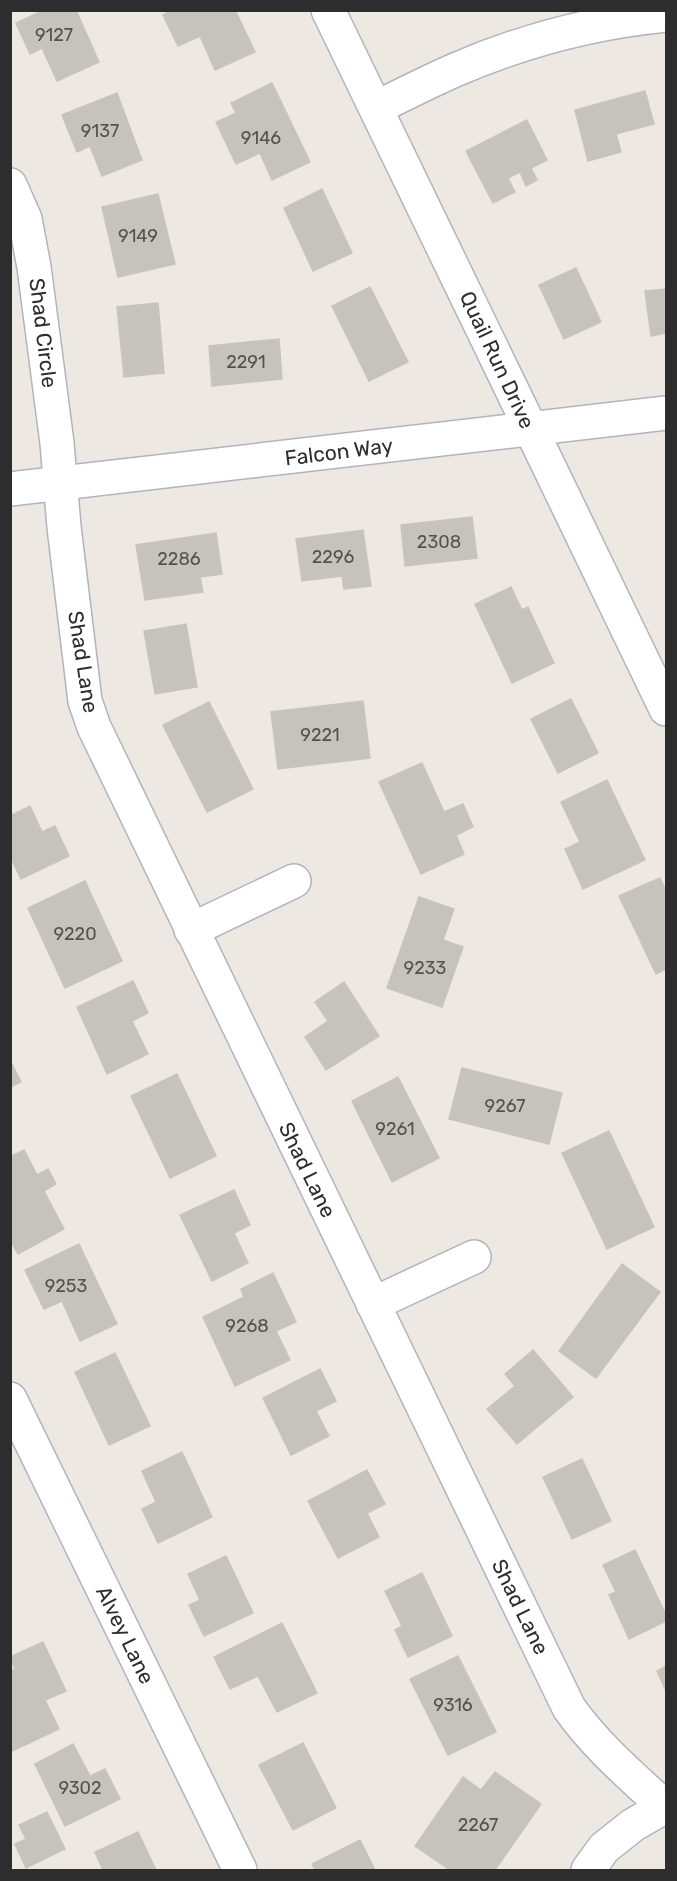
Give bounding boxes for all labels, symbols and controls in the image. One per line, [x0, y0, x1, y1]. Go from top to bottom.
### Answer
house number: 9127 [35, 24, 73, 46]
house number: 9137 [81, 120, 119, 142]
house number: 9146 [241, 127, 281, 149]
house number: 9149 [118, 225, 158, 247]
street label: Shad Circle [24, 277, 63, 389]
street label: Quail Run Drive [455, 287, 540, 432]
house number: 2291 [226, 351, 266, 373]
street label: Falcon Way [283, 432, 395, 471]
house number: 2308 [417, 531, 461, 553]
house number: 2296 [312, 546, 354, 568]
house number: 2286 [157, 548, 201, 570]
street label: Shad Lane [63, 609, 104, 715]
house number: 9221 [300, 724, 340, 746]
house number: 9220 [53, 923, 97, 945]
house number: 9233 [404, 957, 446, 979]
house number: 9267 [485, 1095, 525, 1117]
street label: Shad Lane [274, 1118, 341, 1222]
house number: 9261 [375, 1118, 415, 1140]
house number: 9253 [45, 1275, 87, 1297]
house number: 9268 [225, 1315, 269, 1337]
street label: Shad Lane [487, 1555, 554, 1659]
street label: Alvey Lane [91, 1582, 160, 1688]
house number: 9316 [433, 1694, 473, 1716]
house number: 9302 [58, 1777, 102, 1799]
house number: 2267 [458, 1814, 498, 1836]

